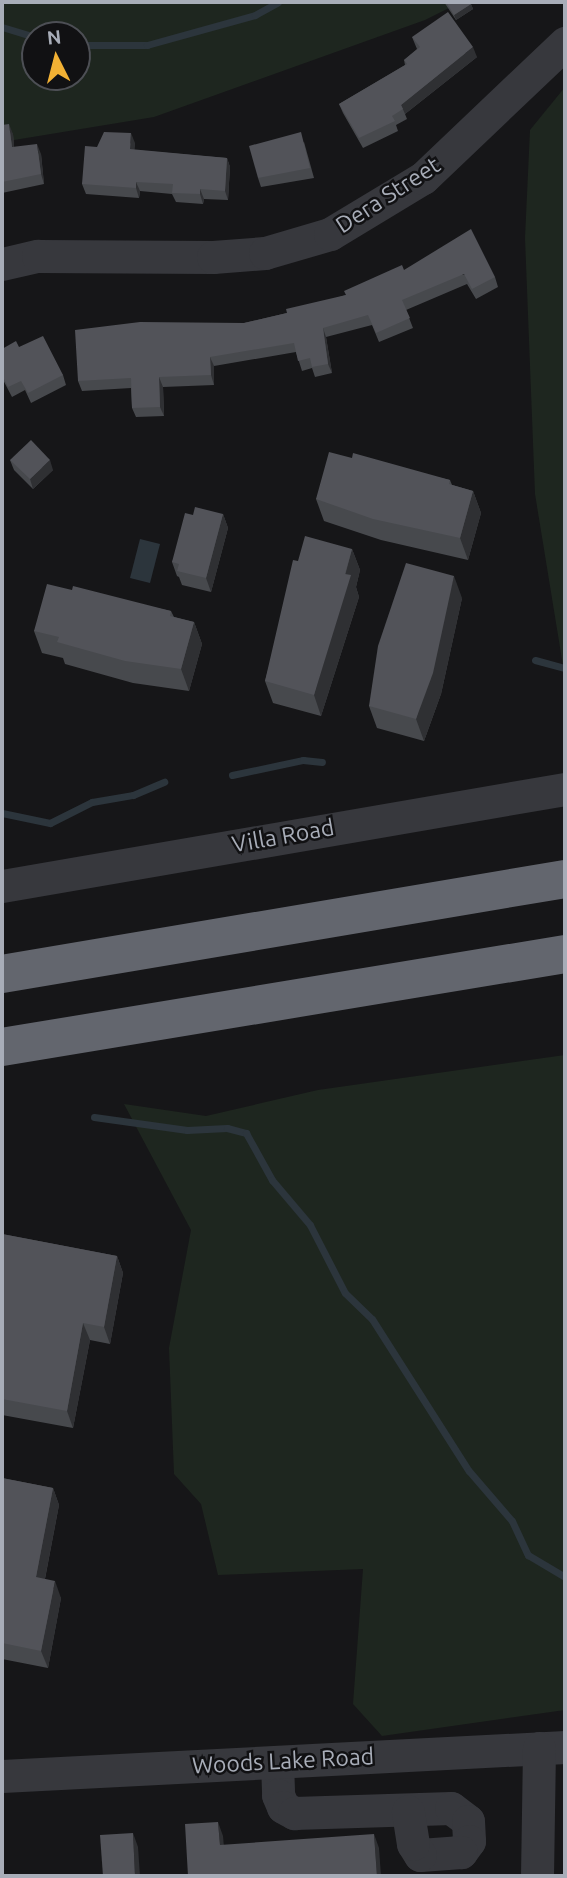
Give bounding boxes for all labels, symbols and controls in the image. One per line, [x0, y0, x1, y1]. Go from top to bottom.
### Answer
north arrow [21, 21, 91, 91]
text: N [46, 25, 62, 49]
street label: Dera Street [331, 151, 445, 239]
street label: Villa Road [230, 813, 336, 859]
street label: Woods Lake Road [191, 1742, 375, 1780]

